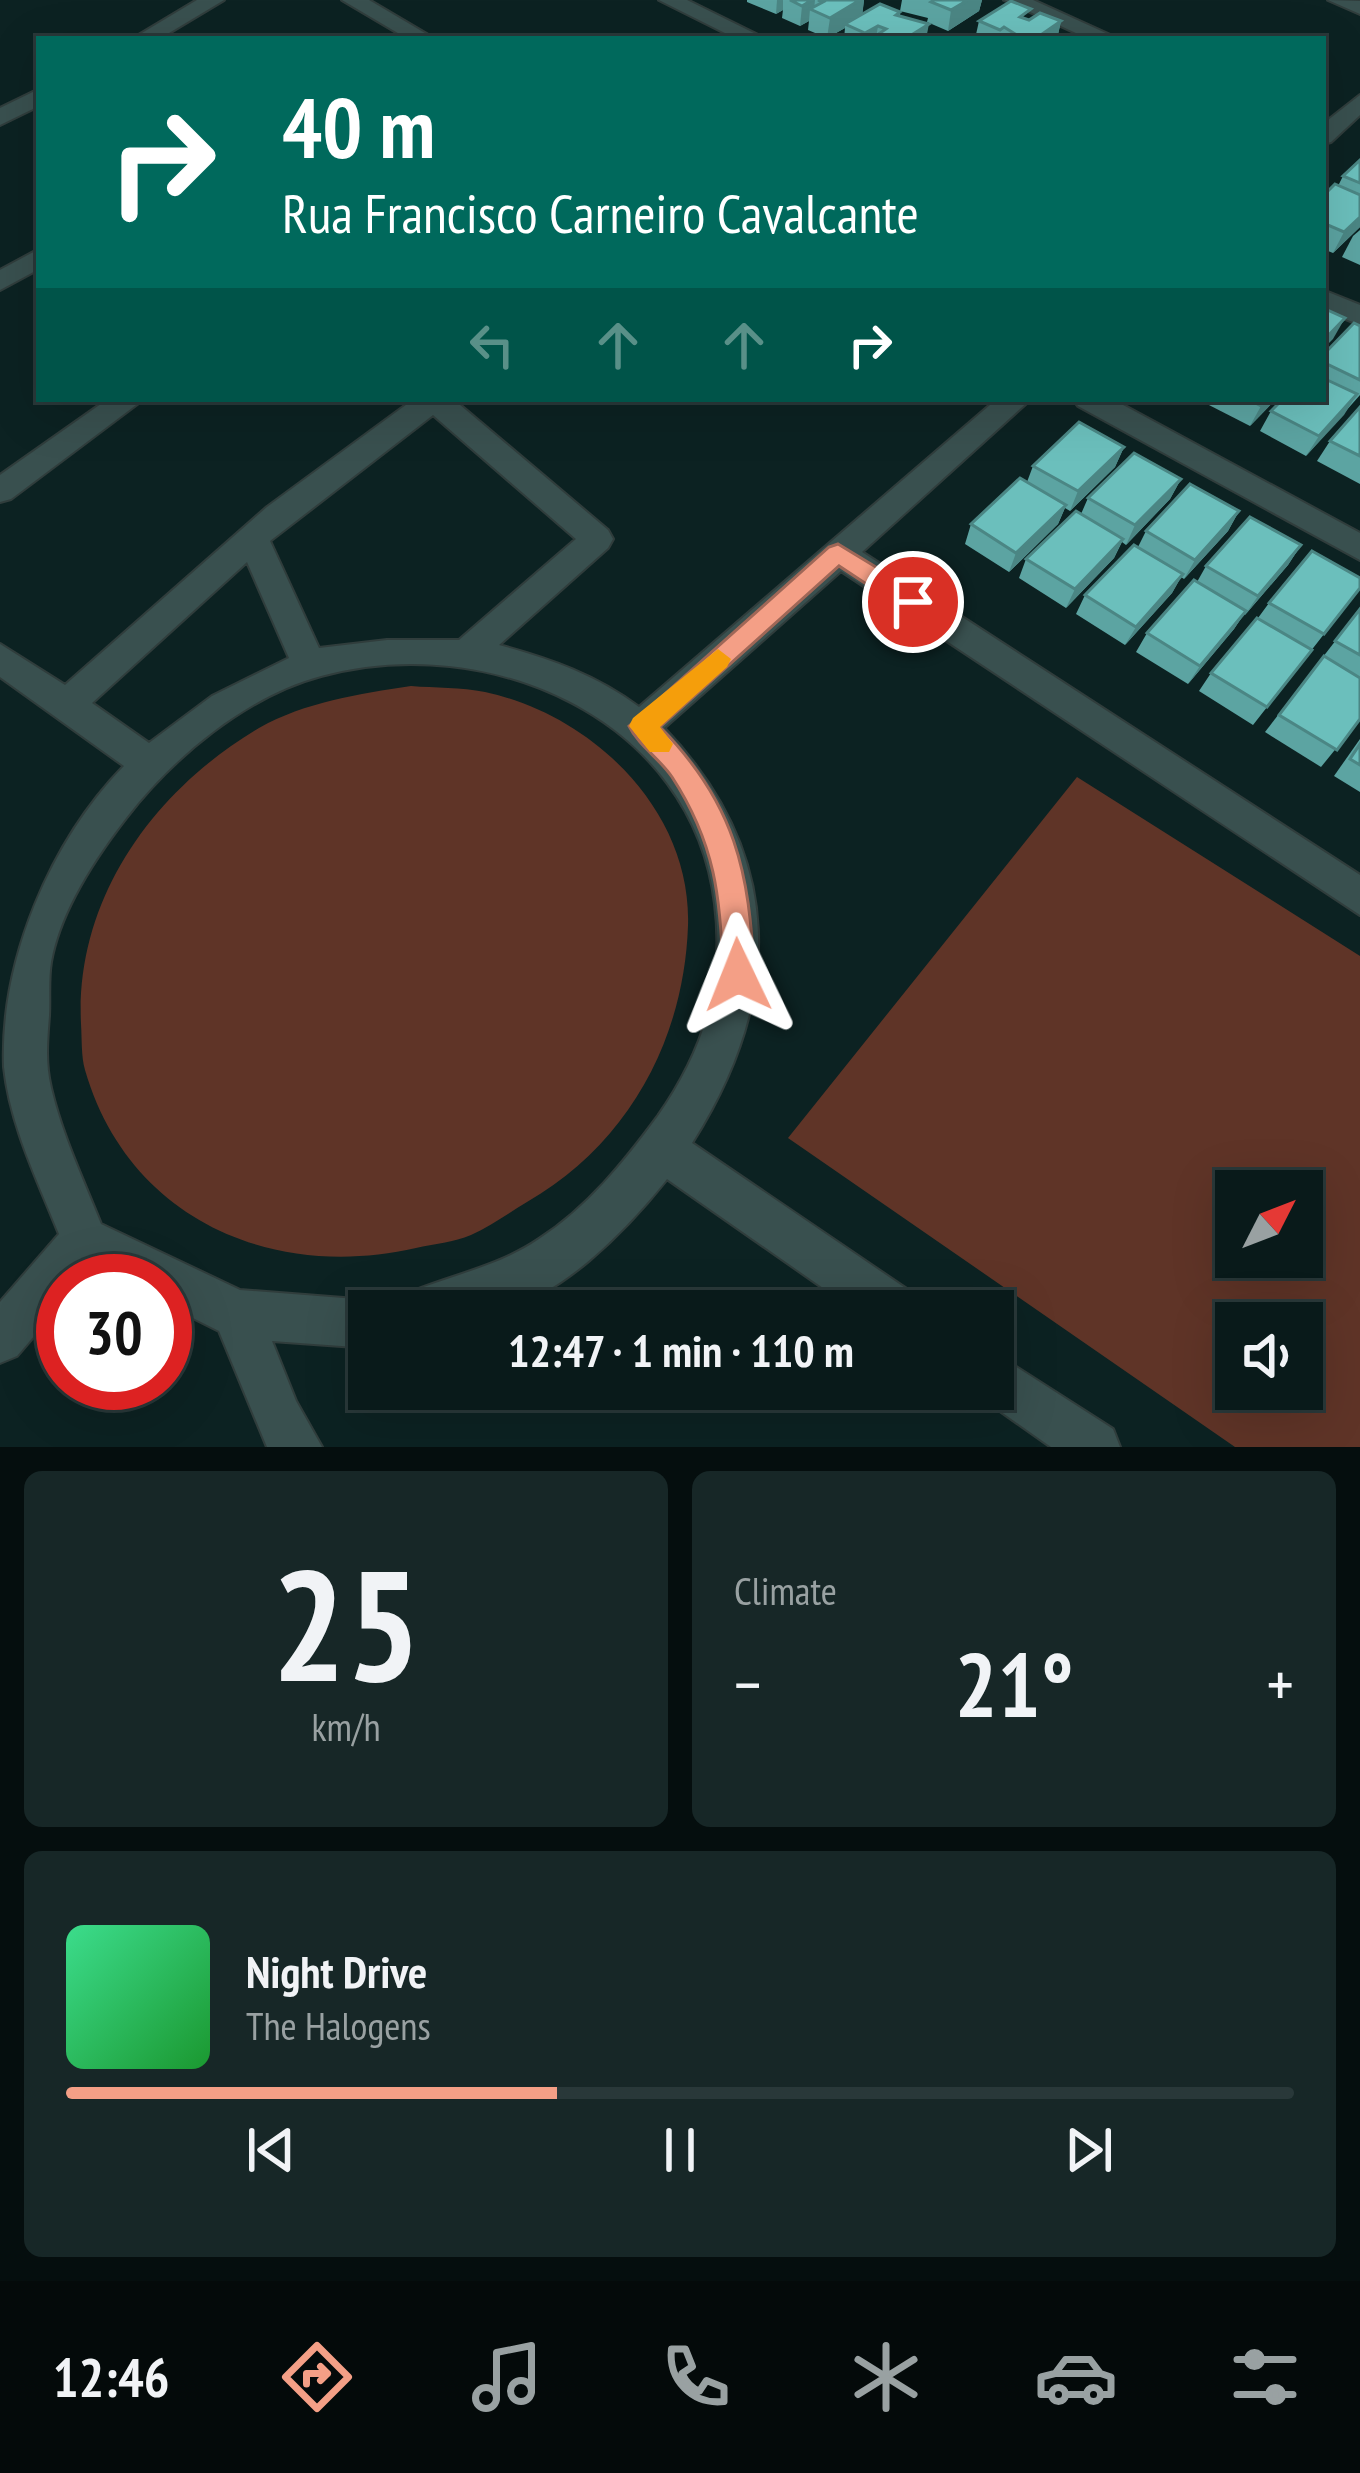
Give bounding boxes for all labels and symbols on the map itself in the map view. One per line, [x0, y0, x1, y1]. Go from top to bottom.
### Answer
pin [862, 551, 964, 653]
position arrow [675, 912, 801, 1038]
north arrow [1215, 1170, 1323, 1278]
speed limit sign: 30 [36, 1254, 192, 1410]

